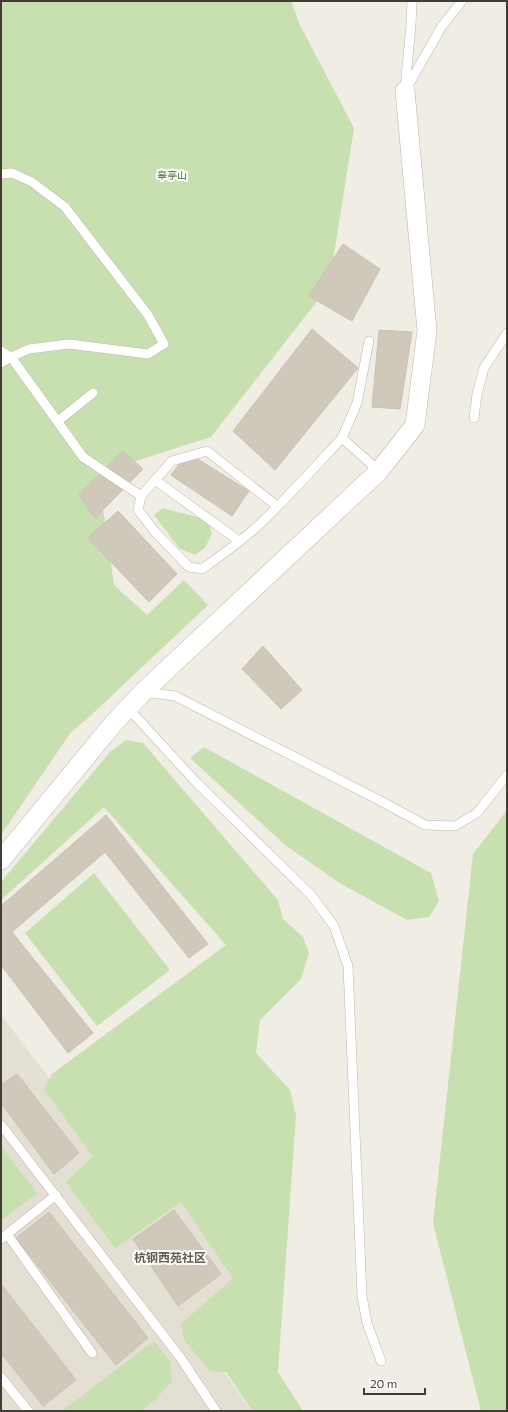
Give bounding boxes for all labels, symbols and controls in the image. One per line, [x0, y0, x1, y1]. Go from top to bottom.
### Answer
park label: 皋亭山 [157, 169, 187, 181]
district label: 杭钢西苑社区 [134, 1250, 206, 1264]
scale bar [364, 1370, 425, 1396]
text: 20 m [370, 1376, 397, 1390]

